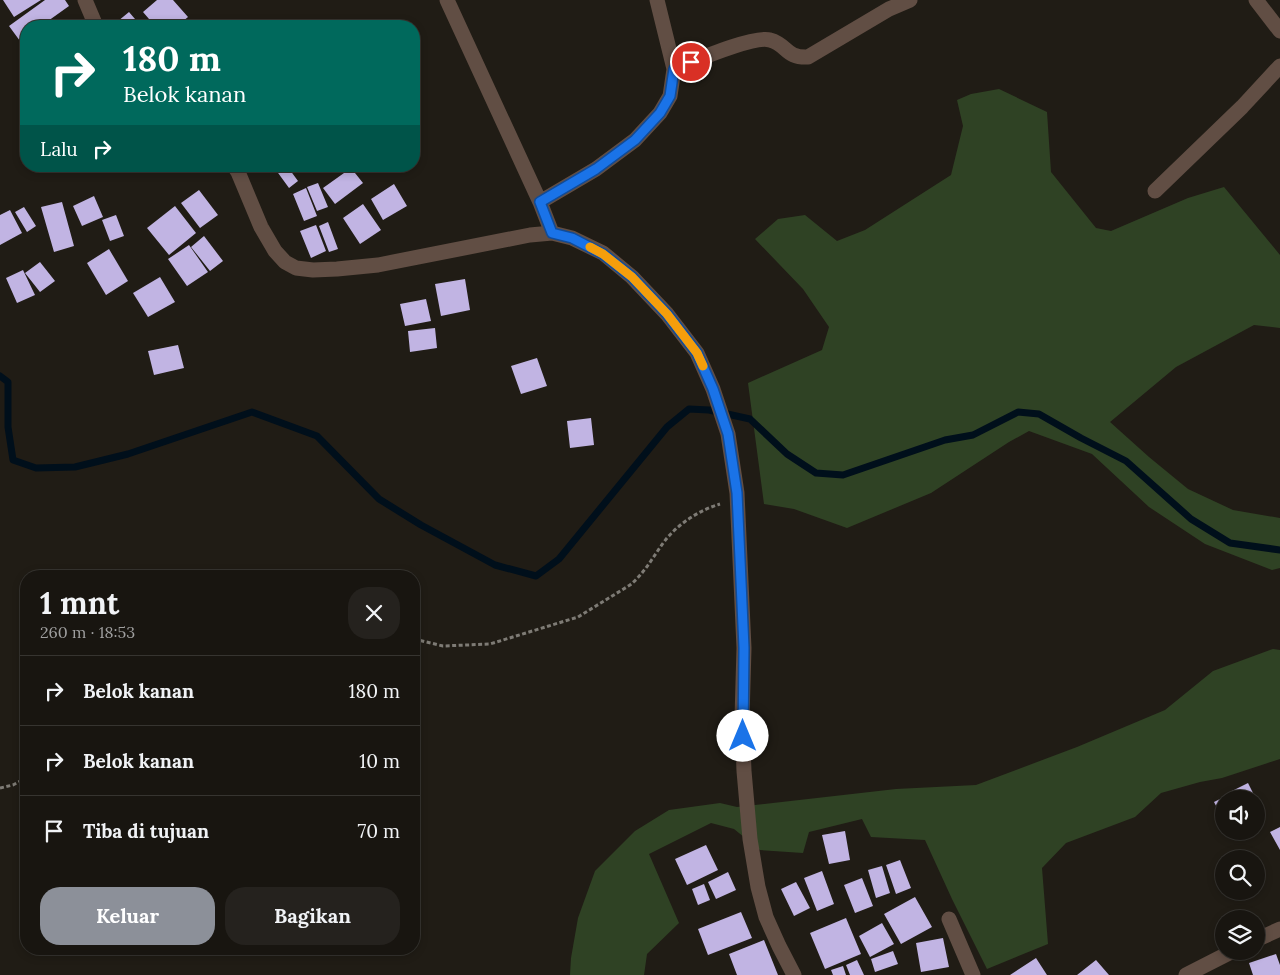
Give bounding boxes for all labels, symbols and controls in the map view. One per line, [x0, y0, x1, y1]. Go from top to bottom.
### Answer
text: 180 m [123, 36, 221, 81]
icon: right [40, 40, 105, 105]
pin [670, 41, 712, 83]
icon: arrive [677, 48, 705, 76]
text: Belok kanan [123, 80, 246, 108]
icon: right [88, 135, 116, 163]
text: Lalu [40, 137, 78, 161]
text: 1 mnt [40, 584, 119, 622]
button: close [348, 587, 400, 639]
text: 260 m · 18:53 [40, 622, 135, 642]
icon: right [40, 677, 68, 705]
text: Belok kanan [83, 679, 194, 703]
text: 180 m [349, 679, 400, 703]
position arrow [716, 709, 768, 761]
icon: right [40, 747, 68, 775]
text: Belok kanan [83, 749, 194, 773]
text: 10 m [359, 749, 400, 773]
map controls [1215, 790, 1265, 960]
button: sound [1215, 790, 1265, 840]
icon: arrive [40, 817, 68, 845]
text: Tiba di tujuan [83, 819, 209, 843]
text: 70 m [357, 819, 400, 843]
button: search [1215, 850, 1265, 900]
button: Keluar [40, 887, 215, 945]
button: Bagikan [225, 887, 400, 945]
button: layers [1215, 910, 1265, 960]

